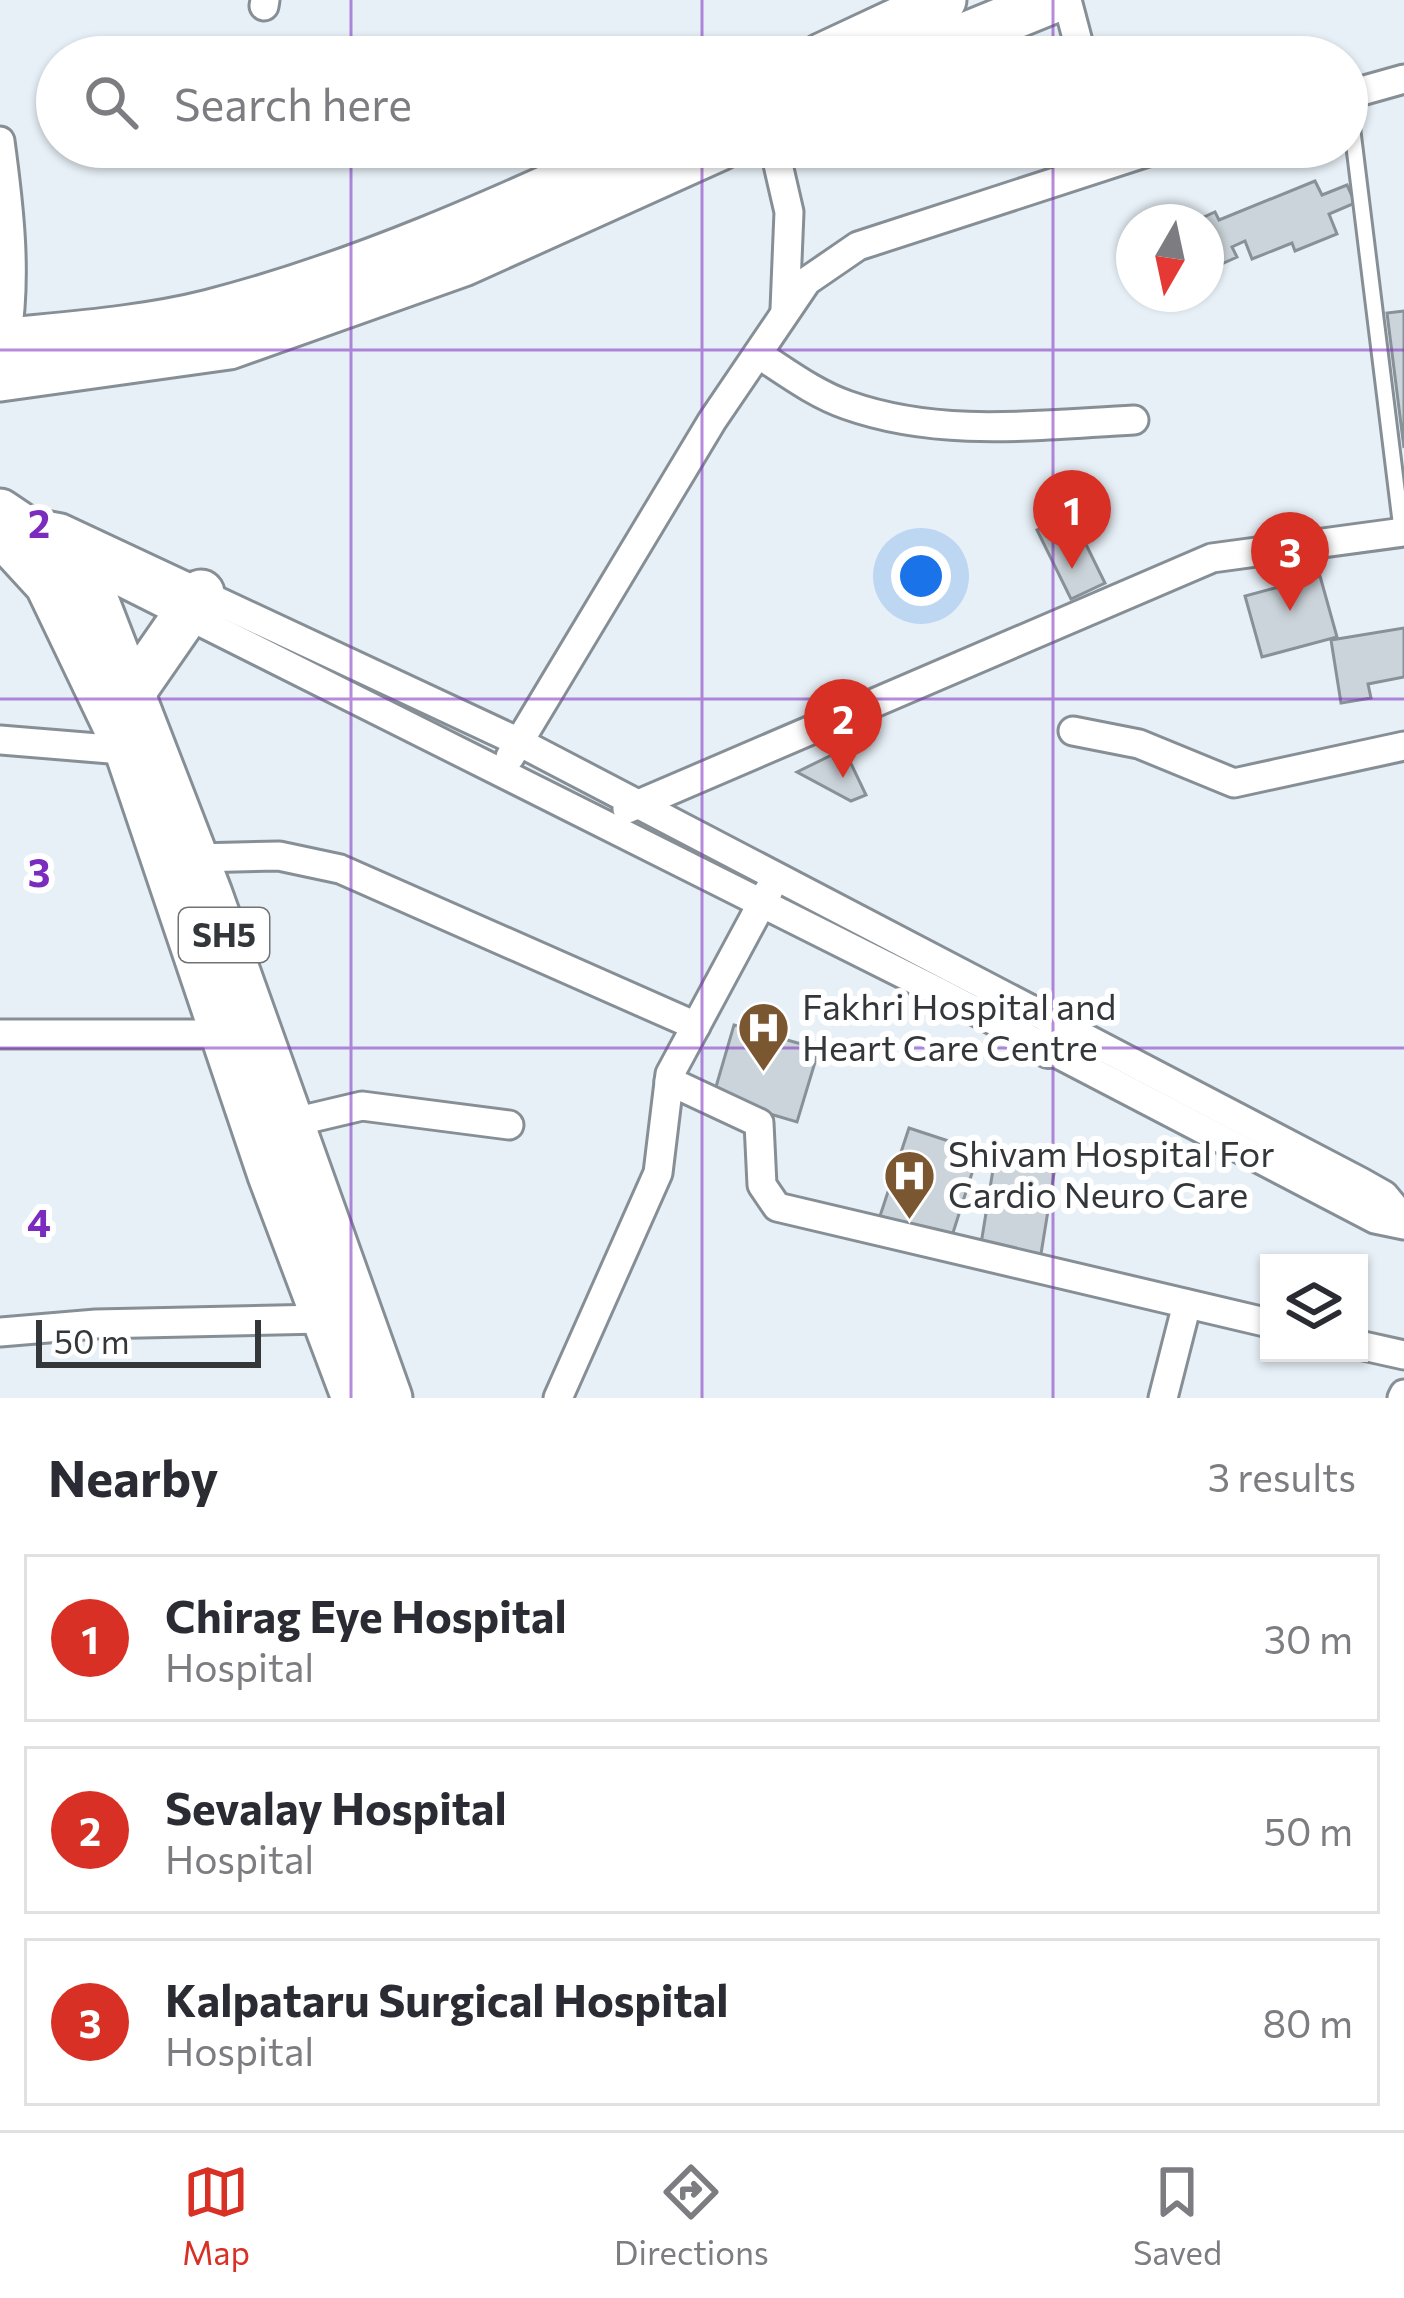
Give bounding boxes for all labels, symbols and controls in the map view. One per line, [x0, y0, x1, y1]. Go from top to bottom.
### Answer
search box [36, 36, 1368, 168]
icon: search [78, 69, 144, 135]
text: Search here [174, 75, 412, 130]
north arrow [1116, 204, 1224, 312]
pin: 1 [1033, 470, 1111, 569]
text: 2 [28, 498, 50, 546]
pin: 3 [1251, 512, 1329, 611]
your location [891, 546, 951, 606]
pin: 2 [804, 679, 882, 778]
text: 3 [28, 847, 50, 895]
road number: SH5 [179, 908, 269, 962]
place label: Fakhri Hospital and Heart Care Centre [802, 983, 1116, 1068]
hospital icon: Fakhri Hospital and Heart Care Centre [735, 1000, 791, 1074]
place label: Shivam Hospital For Cardio Neuro Care [948, 1130, 1275, 1215]
hospital icon: Shivam Hospital For Cardio Neuro Care [881, 1147, 937, 1221]
text: 4 [27, 1197, 51, 1245]
map controls [1260, 1254, 1368, 1362]
button: layers [1260, 1254, 1368, 1362]
scale bar [36, 1314, 261, 1367]
text: 50 m [54, 1320, 130, 1361]
text: Nearby [48, 1445, 218, 1508]
text: 3 results [1208, 1452, 1356, 1500]
text: Chirag Eye Hospital [165, 1587, 567, 1642]
text: 1 [81, 1614, 99, 1662]
text: 30 m [1264, 1614, 1353, 1662]
text: Hospital [165, 1642, 314, 1690]
text: Sevalay Hospital [165, 1779, 507, 1834]
text: 2 [79, 1806, 101, 1854]
text: 50 m [1264, 1806, 1353, 1854]
text: Hospital [165, 1834, 314, 1882]
text: Kalpataru Surgical Hospital [165, 1971, 729, 2026]
text: 3 [79, 1998, 101, 2046]
text: 80 m [1262, 1998, 1353, 2046]
text: Hospital [165, 2026, 314, 2074]
tab: Map [182, 2159, 250, 2272]
tab: Directions [614, 2159, 769, 2272]
tab: Saved [1133, 2159, 1222, 2272]

